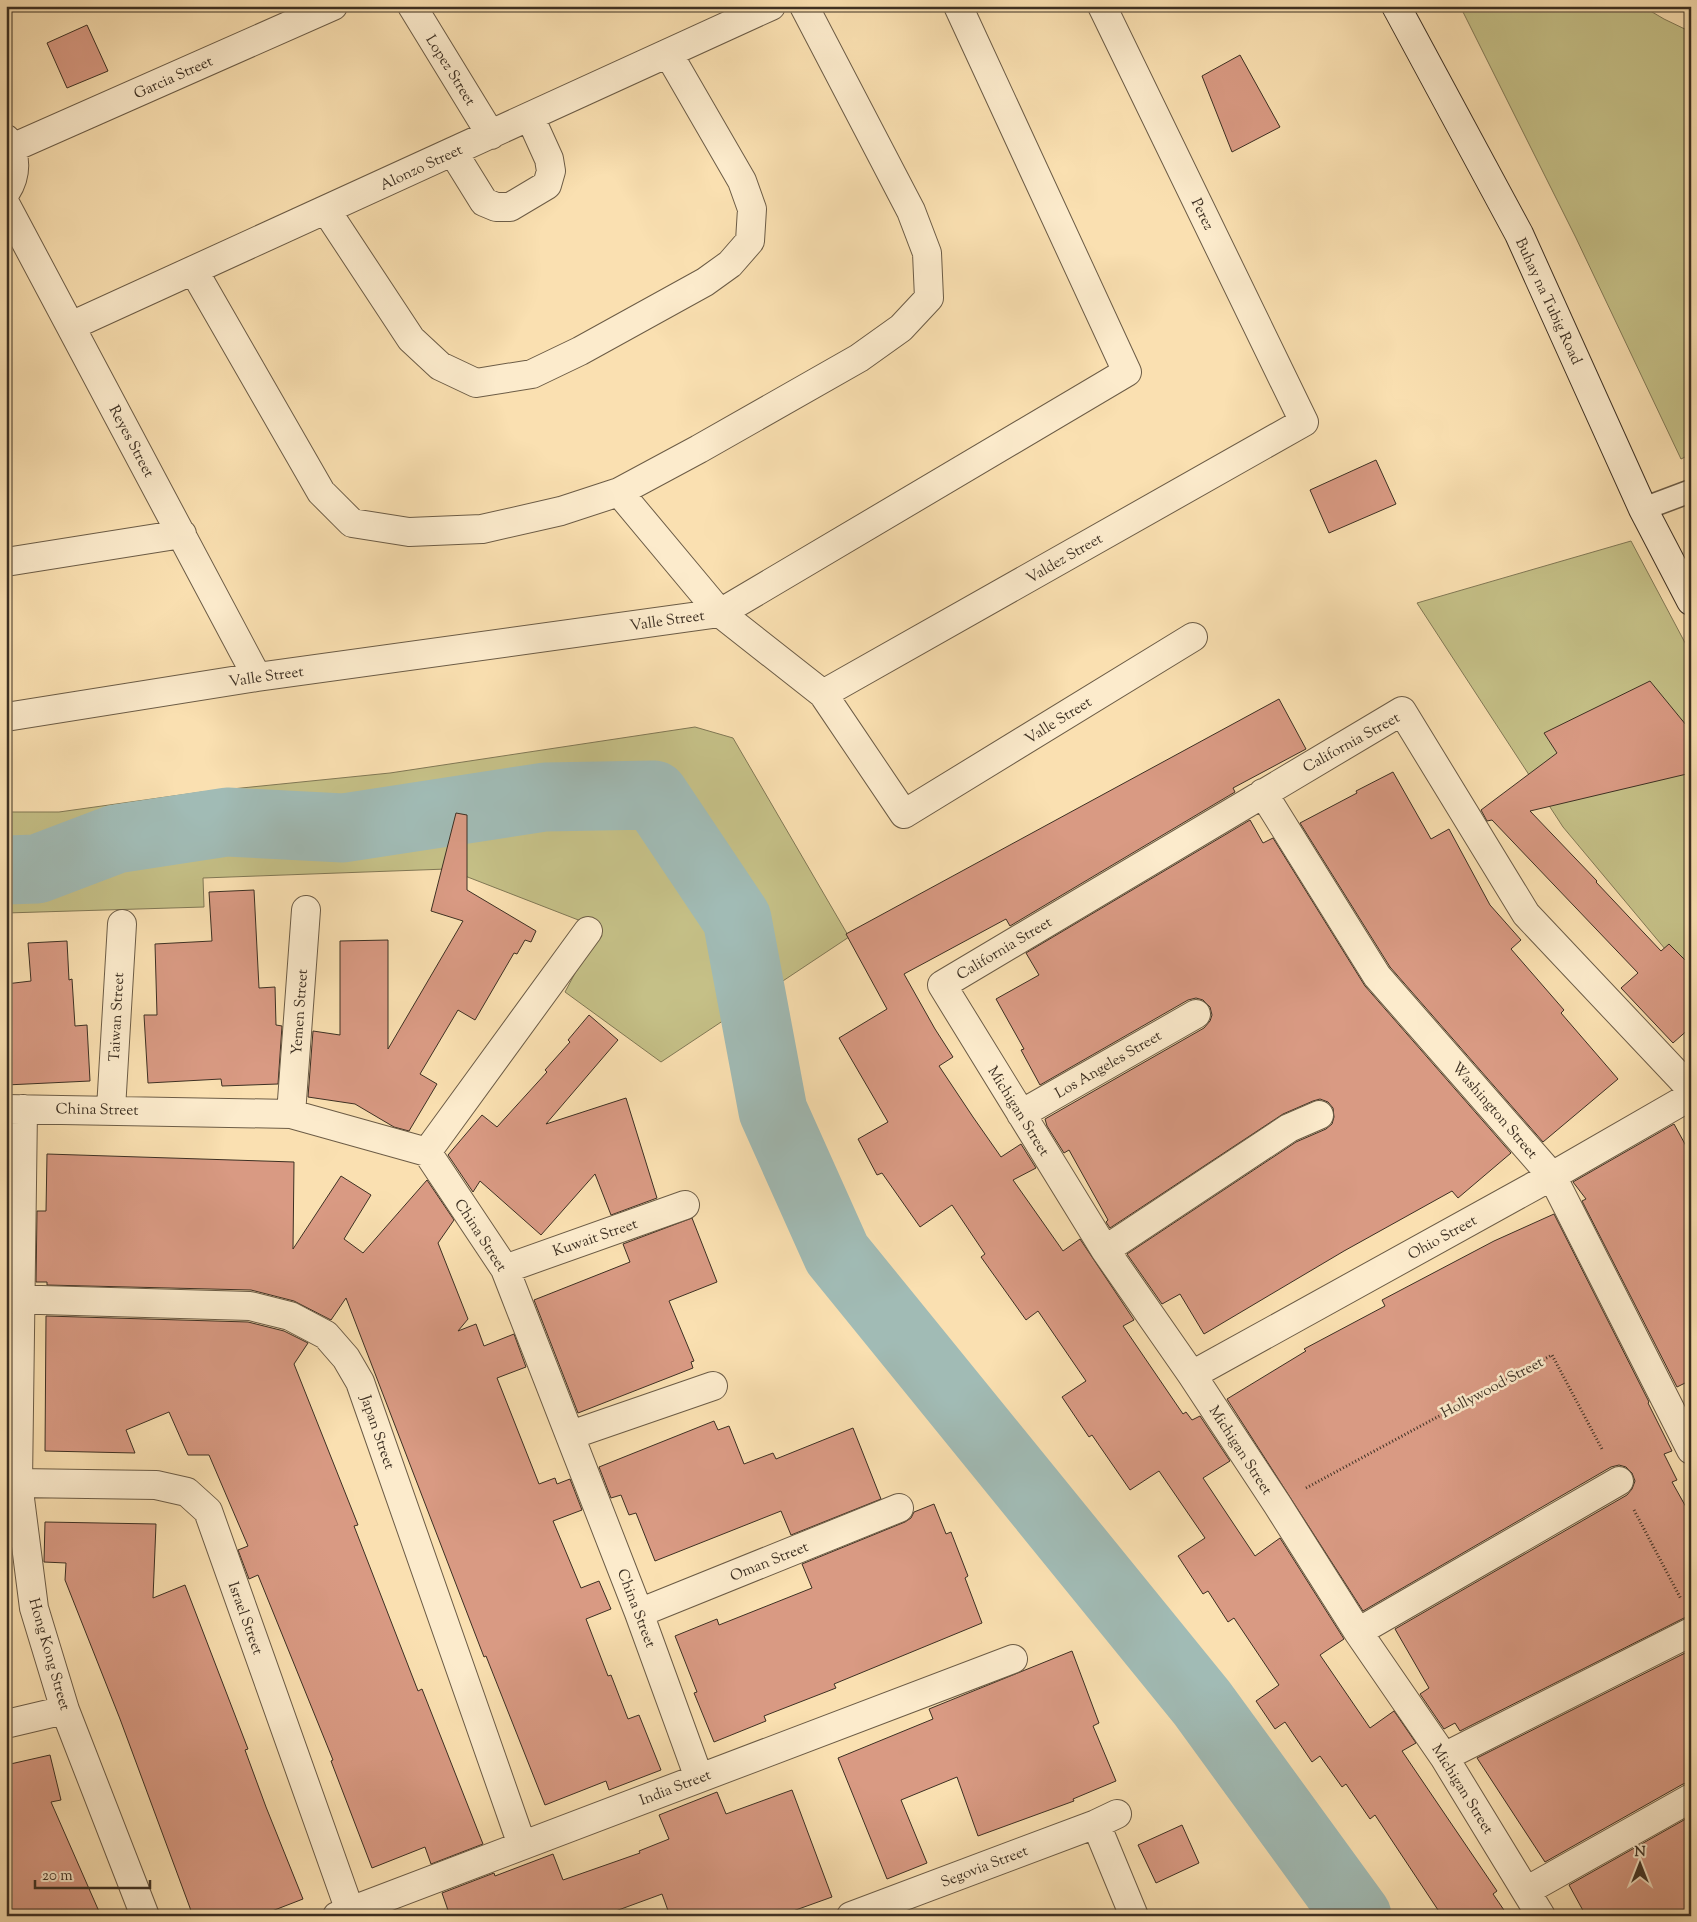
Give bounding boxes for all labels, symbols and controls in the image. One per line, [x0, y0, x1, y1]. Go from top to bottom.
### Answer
street label: Lopez Street [420, 31, 480, 110]
street label: Garcia Street [131, 52, 216, 105]
street label: Alonzo Street [377, 140, 466, 197]
street label: Perez [1185, 195, 1218, 234]
street label: Buhay na Tubig Road [1509, 235, 1586, 369]
street label: Reyes Street [103, 402, 159, 482]
street label: Valdez Street [1023, 529, 1107, 590]
street label: Valle Street [628, 606, 706, 637]
street label: Valle Street [227, 662, 305, 693]
street label: Valle Street [1021, 692, 1096, 750]
street label: California Street [1299, 708, 1404, 779]
street label: California Street [953, 912, 1056, 986]
street label: Yemen Street [287, 968, 314, 1056]
street label: Taiwan Street [105, 972, 130, 1062]
street label: Los Angeles Street [1051, 1026, 1166, 1104]
street label: Washington Street [1446, 1058, 1542, 1164]
street label: Michigan Street [982, 1063, 1054, 1161]
street label: China Street [55, 1099, 139, 1122]
street label: China Street [448, 1195, 511, 1276]
street label: Ohio Street [1404, 1211, 1481, 1266]
street label: Kuwait Street [550, 1214, 641, 1263]
street label: Hollywood Street [1438, 1352, 1548, 1424]
street label: Japan Street [354, 1392, 399, 1472]
street label: Michigan Street [1203, 1402, 1277, 1500]
street label: Oman Street [727, 1537, 812, 1588]
street label: China Street [611, 1566, 660, 1651]
street label: Israel Street [222, 1579, 267, 1658]
street label: Hong Kong Street [23, 1596, 75, 1713]
street label: Michigan Street [1426, 1741, 1498, 1839]
street label: India Street [637, 1765, 714, 1812]
north arrow [1614, 1840, 1664, 1890]
street label: Segovia Street [938, 1841, 1031, 1894]
text: N [1634, 1843, 1646, 1863]
scale bar [35, 1857, 150, 1889]
text: 20 m [42, 1866, 73, 1887]

